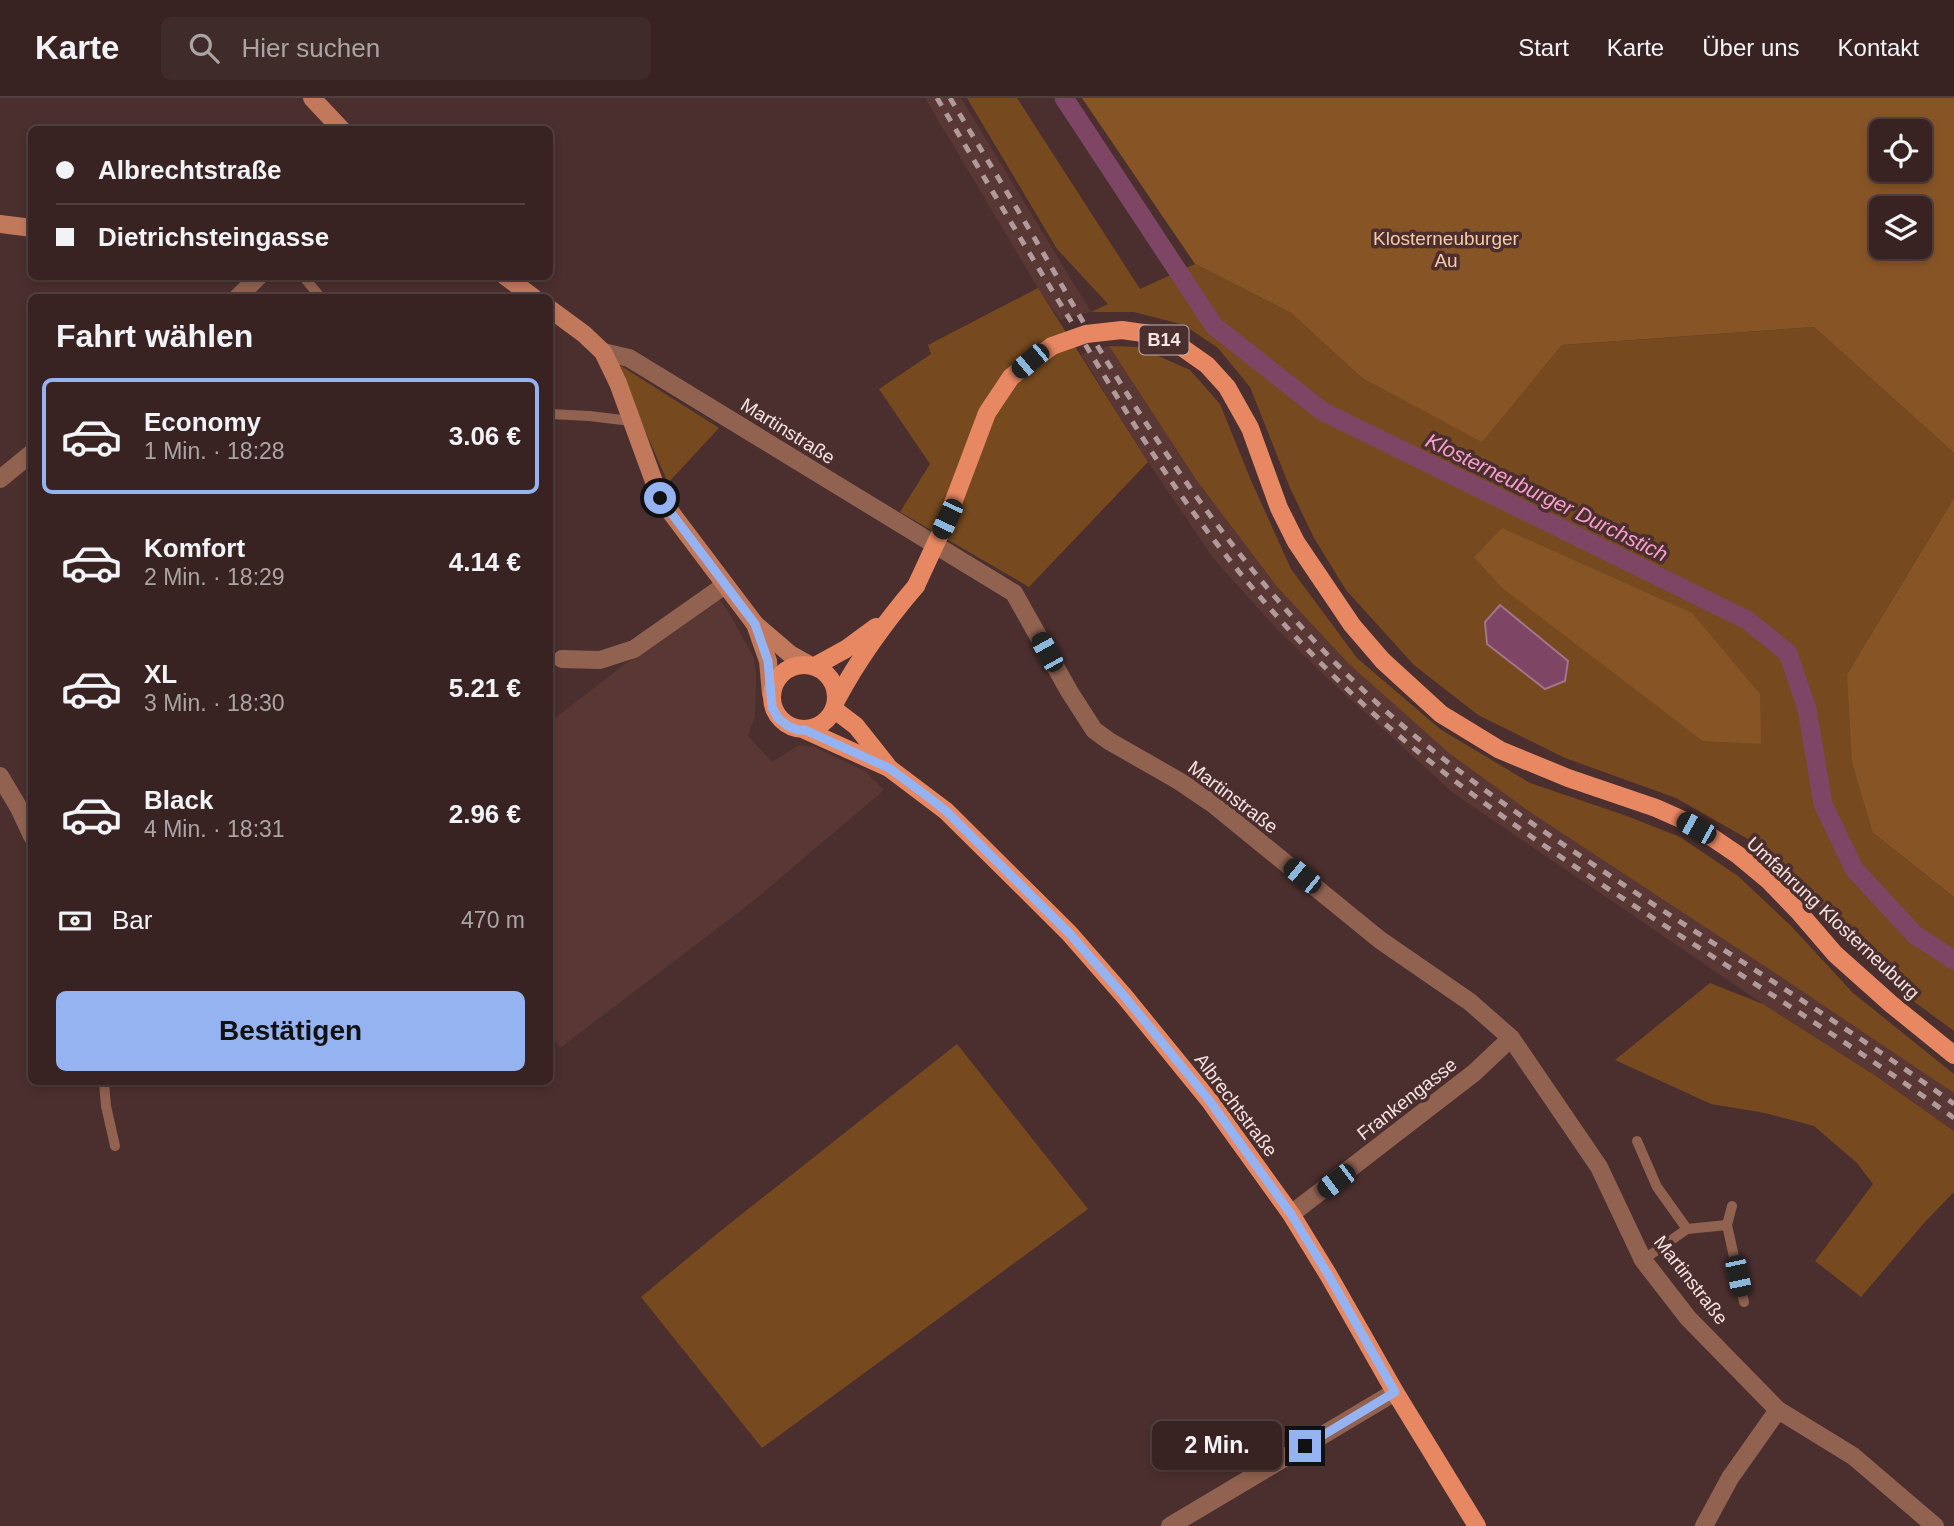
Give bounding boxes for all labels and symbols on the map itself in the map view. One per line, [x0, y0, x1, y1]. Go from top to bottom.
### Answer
park label: Klosterneuburger Au [1373, 228, 1520, 271]
road number: B14 [1140, 326, 1188, 354]
car [1008, 339, 1053, 383]
street label: Martinstraße [737, 394, 839, 468]
water label: Klosterneuburger Durchstich [1422, 428, 1672, 566]
route start [644, 482, 676, 514]
car [929, 496, 966, 542]
car [1028, 629, 1067, 675]
street label: Martinstraße [1184, 757, 1282, 837]
car [1673, 809, 1720, 847]
street label: Umfahrung Klosterneuburg [1742, 833, 1924, 1003]
car [1280, 855, 1325, 897]
street label: Albrechtstraße [1190, 1049, 1282, 1161]
street label: Frankengasse [1353, 1054, 1461, 1144]
car [1313, 1160, 1360, 1202]
street label: Martinstraße [1650, 1232, 1732, 1328]
car [1724, 1253, 1753, 1299]
callout: 2 Min. [1151, 1422, 1280, 1470]
route end [1289, 1430, 1321, 1462]

